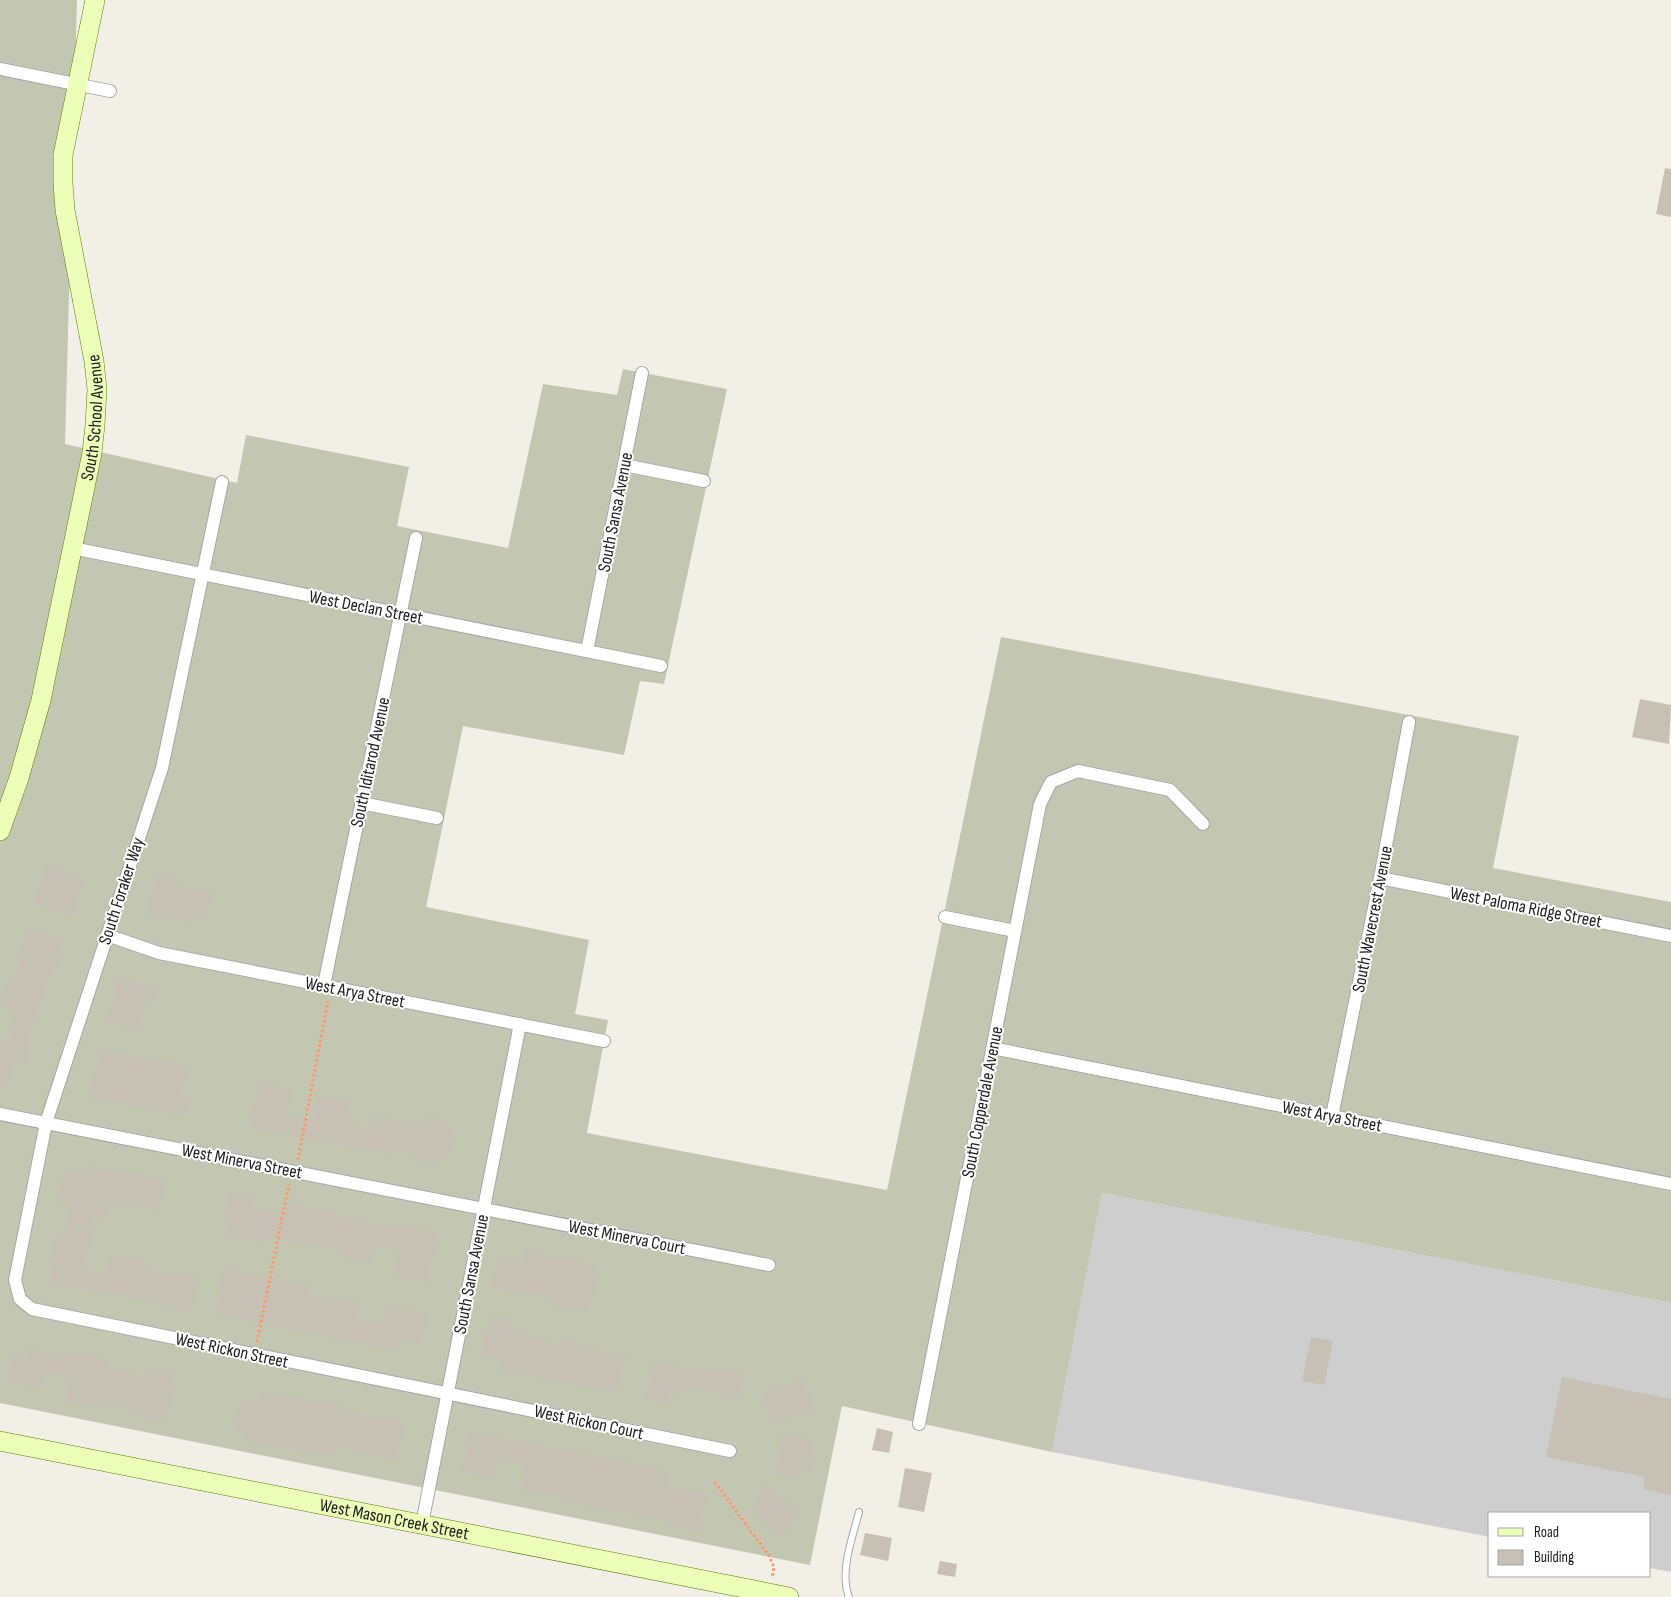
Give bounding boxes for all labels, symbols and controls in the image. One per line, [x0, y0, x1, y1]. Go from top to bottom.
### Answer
street label: South School Avenue [77, 353, 108, 483]
street label: South Sansa Avenue [594, 451, 637, 574]
street label: West Declan Street [307, 586, 425, 629]
street label: South Iditarod Avenue [346, 695, 395, 829]
street label: South Foraker Way [94, 835, 149, 947]
street label: South Wavecrest Avenue [1348, 844, 1397, 994]
street label: West Paloma Ridge Street [1448, 882, 1604, 933]
street label: West Arya Street [303, 973, 407, 1013]
street label: South Copperdale Avenue [958, 1025, 1007, 1180]
street label: West Arya Street [1280, 1097, 1384, 1137]
street label: West Minerva Street [180, 1140, 304, 1184]
street label: South Sansa Avenue [450, 1213, 493, 1336]
street label: West Minerva Court [567, 1216, 688, 1259]
street label: West Rickon Street [174, 1328, 291, 1373]
street label: West Rickon Court [532, 1401, 646, 1444]
street label: West Mason Creek Street [318, 1494, 471, 1545]
legend [1488, 1512, 1651, 1577]
text: Road [1534, 1523, 1559, 1542]
text: Building [1534, 1548, 1574, 1567]

